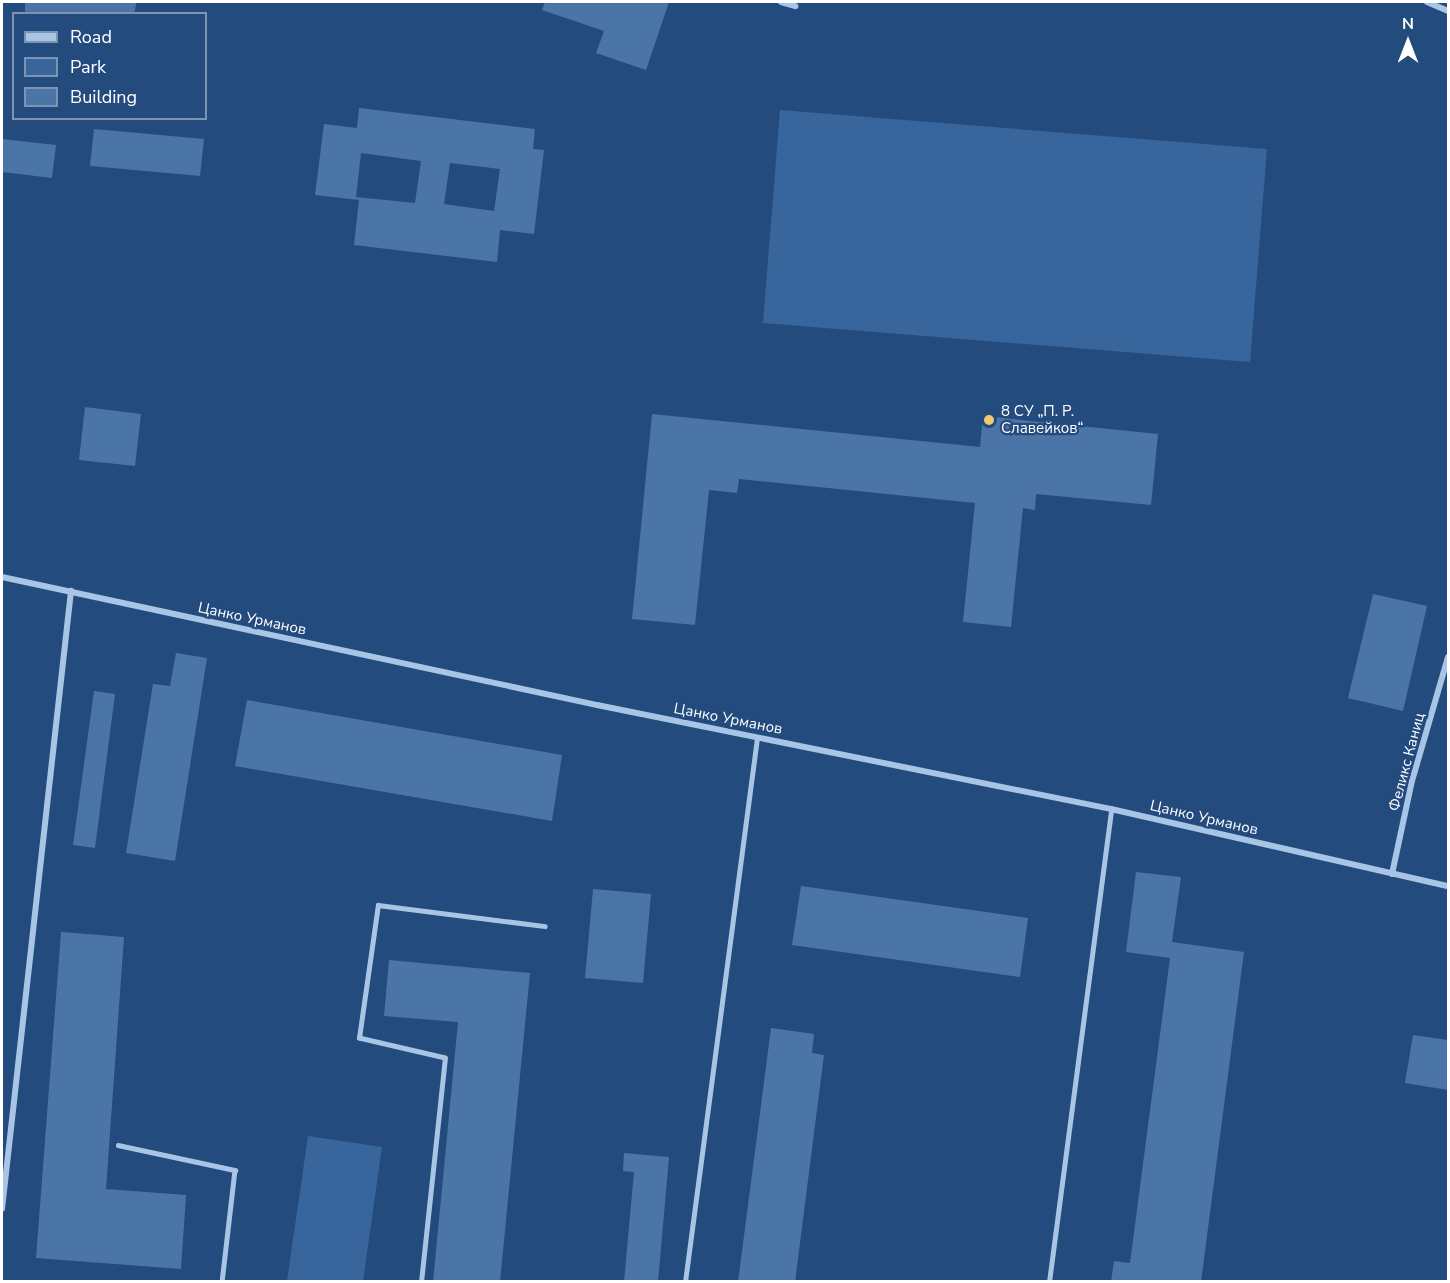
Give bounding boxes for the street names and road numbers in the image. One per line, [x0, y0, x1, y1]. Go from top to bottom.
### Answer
street label: Цанко Урманов [196, 599, 308, 639]
street label: Цанко Урманов [672, 700, 784, 738]
street label: Феликс Каниц [1385, 711, 1429, 813]
street label: Цанко Урманов [1148, 797, 1260, 839]

